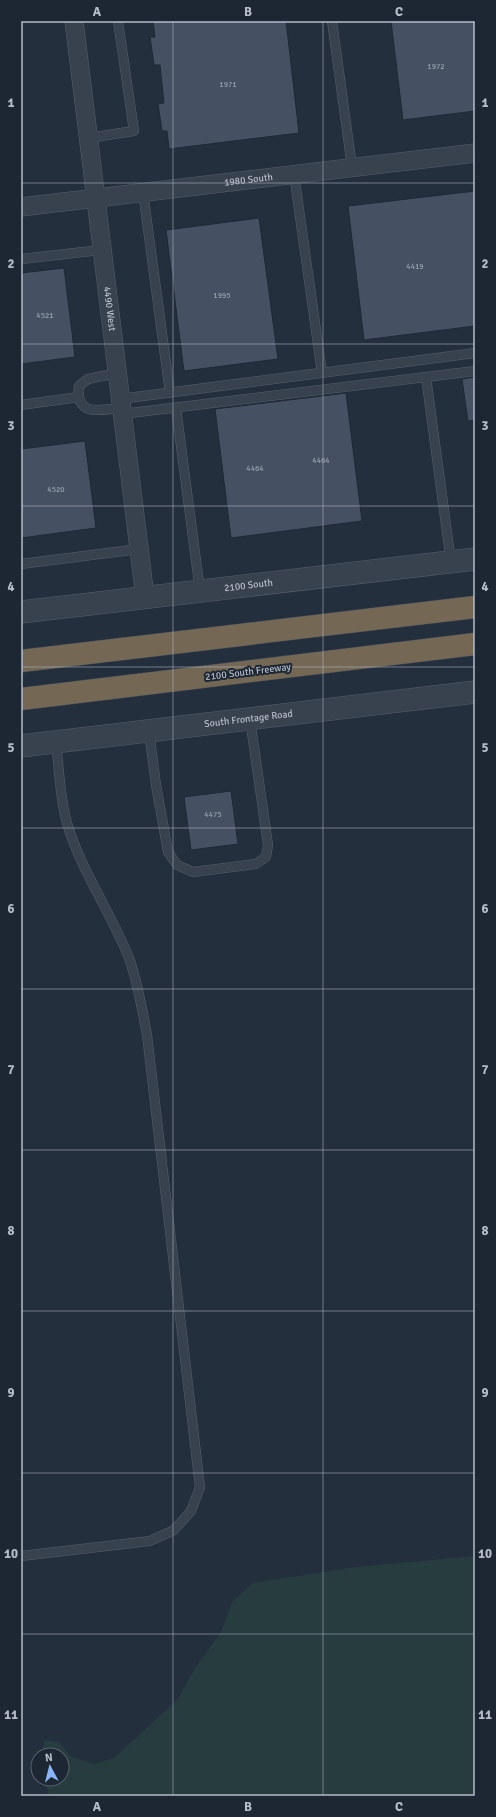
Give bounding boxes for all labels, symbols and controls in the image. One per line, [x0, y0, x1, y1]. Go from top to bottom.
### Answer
text: A [93, 4, 102, 20]
text: B [244, 4, 252, 20]
text: C [395, 4, 403, 20]
house number: 1972 [427, 61, 445, 71]
house number: 1971 [219, 79, 237, 89]
text: 1 [7, 95, 15, 111]
text: 1 [481, 95, 489, 111]
street label: 1980 South [223, 171, 273, 189]
text: 2 [7, 256, 15, 272]
text: 2 [481, 256, 489, 272]
house number: 4419 [406, 261, 424, 271]
street label: 4490 West [101, 286, 118, 332]
house number: 1995 [213, 290, 231, 300]
house number: 4521 [36, 310, 54, 320]
text: 3 [7, 418, 15, 434]
text: 3 [481, 418, 489, 434]
house number: 4464 [312, 455, 330, 465]
house number: 4464 [246, 463, 264, 473]
house number: 4520 [47, 484, 65, 494]
street label: 2100 South [223, 577, 274, 594]
text: 4 [7, 579, 15, 595]
text: 4 [481, 579, 489, 595]
street label: 2100 South Freeway [204, 661, 292, 683]
street label: South Frontage Road [203, 708, 293, 730]
text: 5 [7, 740, 15, 756]
text: 5 [481, 740, 489, 756]
house number: 4475 [204, 809, 222, 819]
text: 6 [7, 901, 15, 917]
text: 6 [481, 901, 489, 917]
text: 7 [7, 1062, 15, 1078]
text: 7 [481, 1062, 489, 1078]
text: 8 [7, 1223, 15, 1239]
text: 8 [481, 1223, 489, 1239]
text: 9 [7, 1385, 15, 1401]
text: 9 [481, 1385, 489, 1401]
text: 10 [4, 1546, 18, 1562]
text: 10 [478, 1546, 492, 1562]
text: 11 [4, 1707, 18, 1723]
text: 11 [478, 1707, 492, 1723]
north arrow [30, 1747, 70, 1787]
text: N [44, 1751, 53, 1764]
text: A [93, 1799, 102, 1815]
text: B [244, 1799, 252, 1815]
text: C [395, 1799, 403, 1815]

